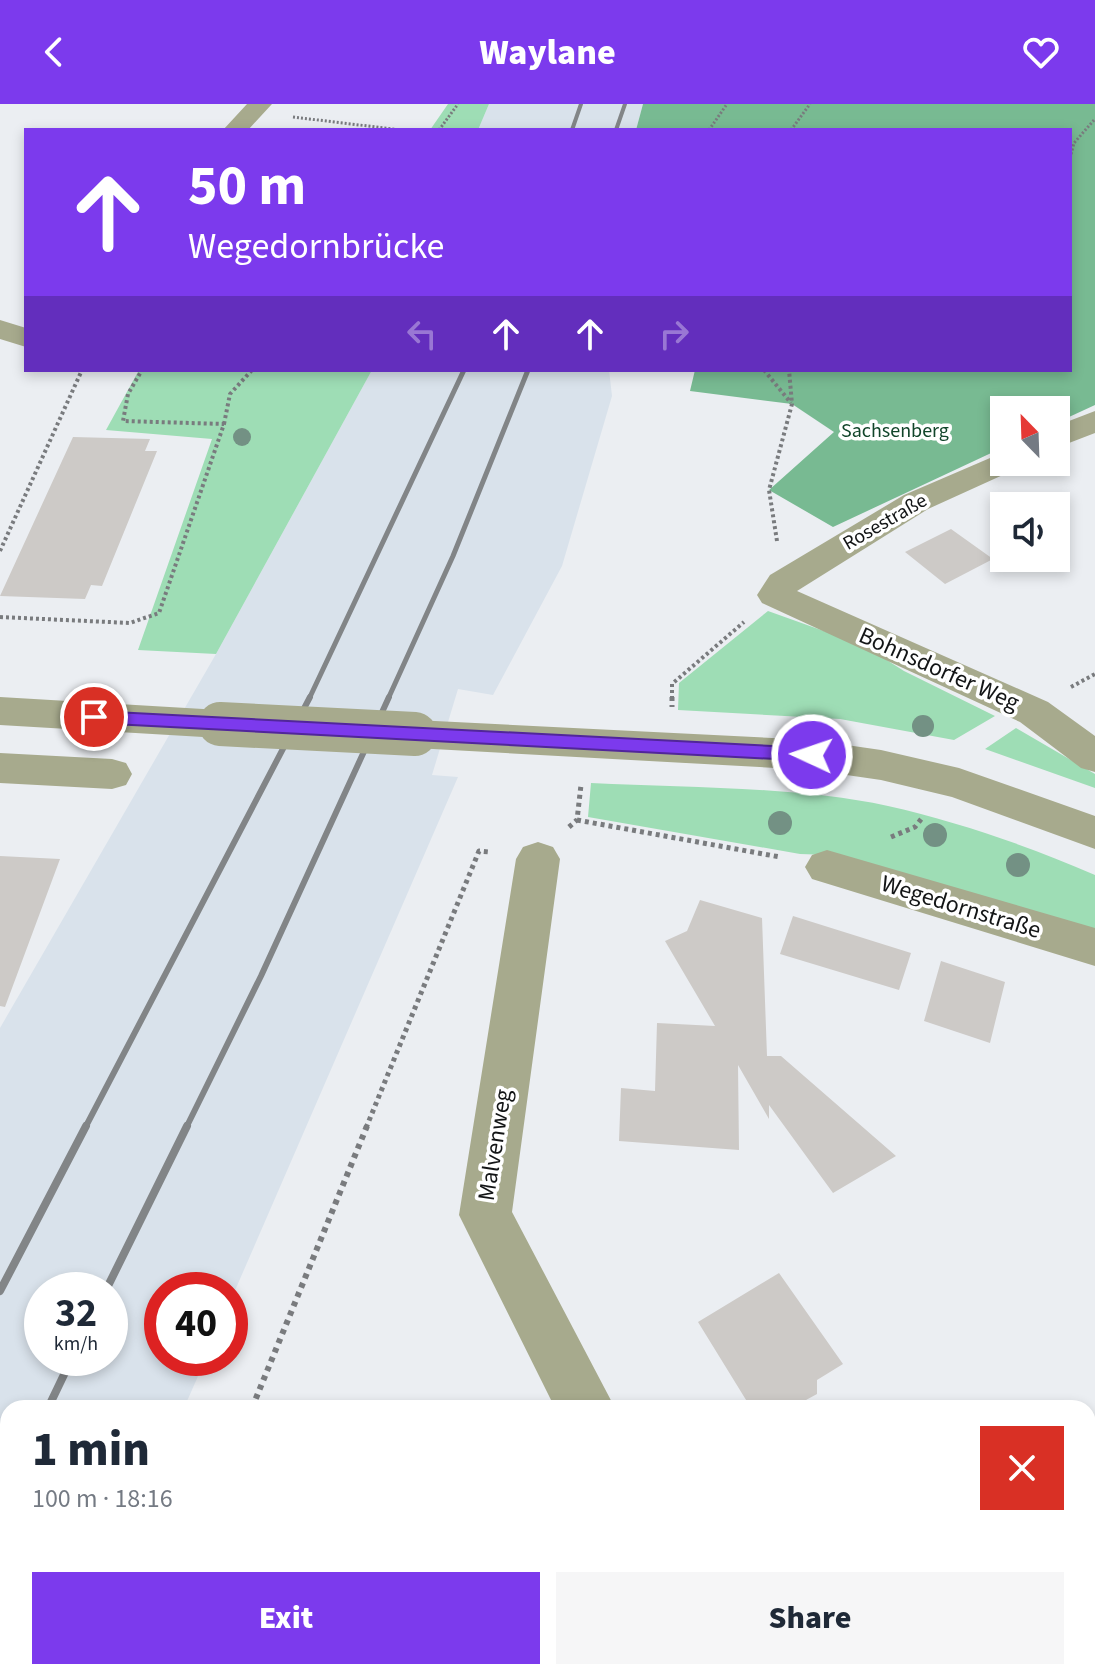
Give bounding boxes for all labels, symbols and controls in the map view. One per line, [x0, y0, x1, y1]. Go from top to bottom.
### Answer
text: Waylane [479, 27, 616, 78]
icon: back [32, 30, 76, 74]
icon: heart [1019, 30, 1063, 74]
text: 50 m [188, 147, 306, 226]
icon: ahead [56, 160, 160, 264]
text: Wegedornbrücke [188, 221, 444, 272]
icon: left [400, 312, 444, 356]
icon: ahead [484, 312, 528, 356]
icon: ahead [568, 312, 612, 356]
icon: right [652, 312, 696, 356]
north arrow [990, 396, 1070, 476]
map controls [990, 396, 1070, 572]
park label: Sachsenberg [841, 417, 949, 445]
street label: Rosestraße [838, 487, 932, 557]
button: sound [990, 492, 1070, 572]
street label: Bohnsdorfer Weg [853, 618, 1025, 720]
pin [60, 683, 128, 751]
icon: arrive [72, 695, 116, 739]
position arrow [770, 713, 854, 797]
street label: Wegedornstraße [877, 866, 1045, 948]
street label: Malvenweg [469, 1087, 521, 1203]
speed limit sign: 40 [144, 1272, 248, 1376]
text: 32 [55, 1285, 97, 1342]
text: km/h [54, 1330, 98, 1358]
text: 1 min [32, 1416, 150, 1484]
button: close [980, 1426, 1064, 1510]
text: 100 m · 18:16 [32, 1480, 173, 1517]
button: Exit [32, 1572, 540, 1664]
button: Share [556, 1572, 1064, 1664]

